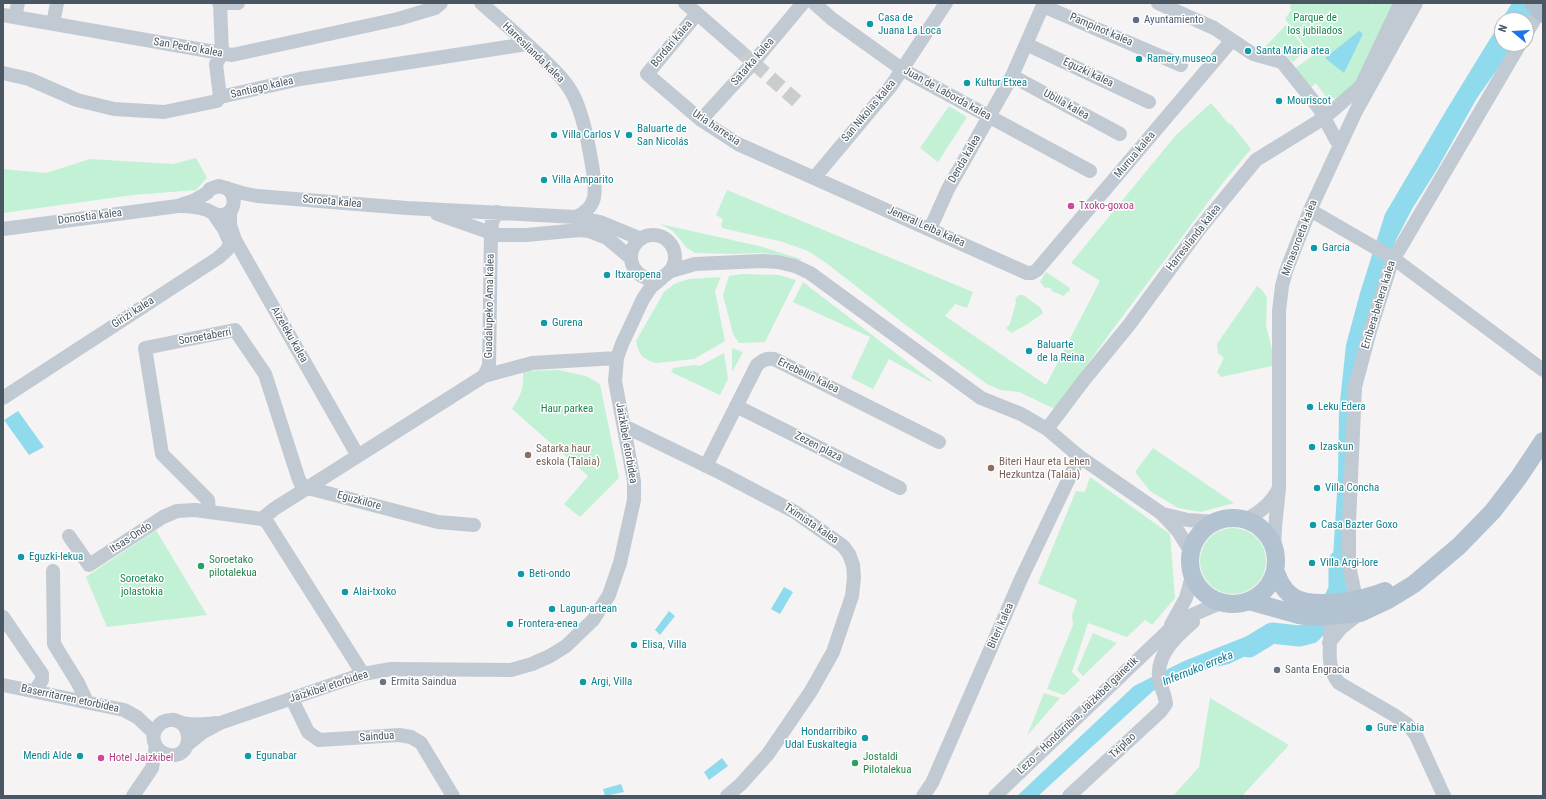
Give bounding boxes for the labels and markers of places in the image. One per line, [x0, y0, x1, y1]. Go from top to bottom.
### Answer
place label: Casa de Juana La Loca [878, 11, 941, 37]
place label: Ayuntamiento [1144, 13, 1204, 27]
marker: Ayuntamiento [1131, 15, 1141, 25]
marker: Casa de Juana La Loca [865, 19, 875, 29]
place label: Santa Maria atea [1256, 44, 1330, 58]
marker: Santa Maria atea [1243, 46, 1253, 56]
place label: Ramery museoa [1147, 52, 1217, 66]
marker: Ramery museoa [1134, 54, 1144, 64]
place label: Kultur Etxea [975, 76, 1027, 90]
marker: Kultur Etxea [962, 78, 972, 88]
place label: Mouriscot [1287, 94, 1331, 108]
marker: Mouriscot [1274, 96, 1284, 106]
place label: Baluarte de San Nicolás [637, 122, 689, 148]
place label: Villa Carlos V [562, 128, 620, 142]
marker: Villa Carlos V [549, 130, 559, 140]
marker: Baluarte de San Nicolás [624, 130, 634, 140]
place label: Villa Amparito [552, 173, 613, 187]
marker: Villa Amparito [539, 175, 549, 185]
place label: Txoko-goxoa [1079, 199, 1134, 213]
marker: Txoko-goxoa [1066, 201, 1076, 211]
place label: Garcia [1322, 241, 1350, 255]
marker: Garcia [1309, 243, 1319, 253]
place label: Itxaropena [615, 268, 661, 282]
marker: Itxaropena [602, 270, 612, 280]
place label: Gurena [552, 316, 583, 330]
marker: Gurena [539, 318, 549, 328]
place label: Baluarte de la Reina [1037, 338, 1085, 364]
marker: Baluarte de la Reina [1024, 346, 1034, 356]
place label: Leku Edera [1318, 400, 1366, 414]
marker: Leku Edera [1305, 402, 1315, 412]
place label: Izaskun [1320, 440, 1353, 454]
place label: Satarka haur eskola (Talaia) [536, 442, 600, 468]
marker: Izaskun [1307, 442, 1317, 452]
marker: Satarka haur eskola (Talaia) [523, 450, 533, 460]
place label: Biteri Haur eta Lehen Hezkuntza (Talaia) [999, 455, 1090, 481]
marker: Biteri Haur eta Lehen Hezkuntza (Talaia) [986, 463, 996, 473]
place label: Villa Concha [1325, 481, 1379, 495]
marker: Villa Concha [1312, 483, 1322, 493]
place label: Casa Bazter Goxo [1321, 518, 1398, 532]
marker: Casa Bazter Goxo [1308, 520, 1318, 530]
place label: Eguzki-lekua [29, 550, 83, 564]
marker: Eguzki-lekua [16, 552, 26, 562]
place label: Soroetako pilotalekua [209, 553, 257, 579]
place label: Villa Argi-lore [1320, 556, 1378, 570]
marker: Villa Argi-lore [1307, 558, 1317, 568]
marker: Soroetako pilotalekua [196, 561, 206, 571]
place label: Beti-ondo [529, 567, 570, 581]
marker: Beti-ondo [516, 569, 526, 579]
place label: Alai-txoko [353, 585, 396, 599]
marker: Alai-txoko [340, 587, 350, 597]
place label: Lagun-artean [560, 602, 617, 616]
marker: Lagun-artean [547, 604, 557, 614]
place label: Frontera-enea [518, 617, 578, 631]
marker: Frontera-enea [505, 619, 515, 629]
place label: Elisa, Villa [642, 638, 686, 652]
marker: Elisa, Villa [629, 640, 639, 650]
place label: Santa Engracia [1285, 663, 1350, 677]
marker: Santa Engracia [1272, 665, 1282, 675]
place label: Ermita Saindua [391, 675, 457, 689]
place label: Argi, Villa [591, 675, 632, 689]
marker: Ermita Saindua [378, 677, 388, 687]
marker: Argi, Villa [578, 677, 588, 687]
place label: Gure Kabia [1377, 721, 1424, 735]
marker: Gure Kabia [1364, 723, 1374, 733]
place label: Hondarribiko Udal Euskaltegia [785, 725, 857, 751]
marker: Hondarribiko Udal Euskaltegia [860, 733, 870, 743]
place label: Mendi Alde [23, 749, 72, 763]
place label: Egunabar [256, 749, 297, 763]
place label: Jostaldi Pilotalekua [863, 750, 911, 776]
marker: Mendi Alde [75, 751, 85, 761]
place label: Hotel Jaizkibel [109, 751, 173, 765]
marker: Egunabar [243, 751, 253, 761]
marker: Hotel Jaizkibel [96, 753, 106, 763]
marker: Jostaldi Pilotalekua [850, 758, 860, 768]

